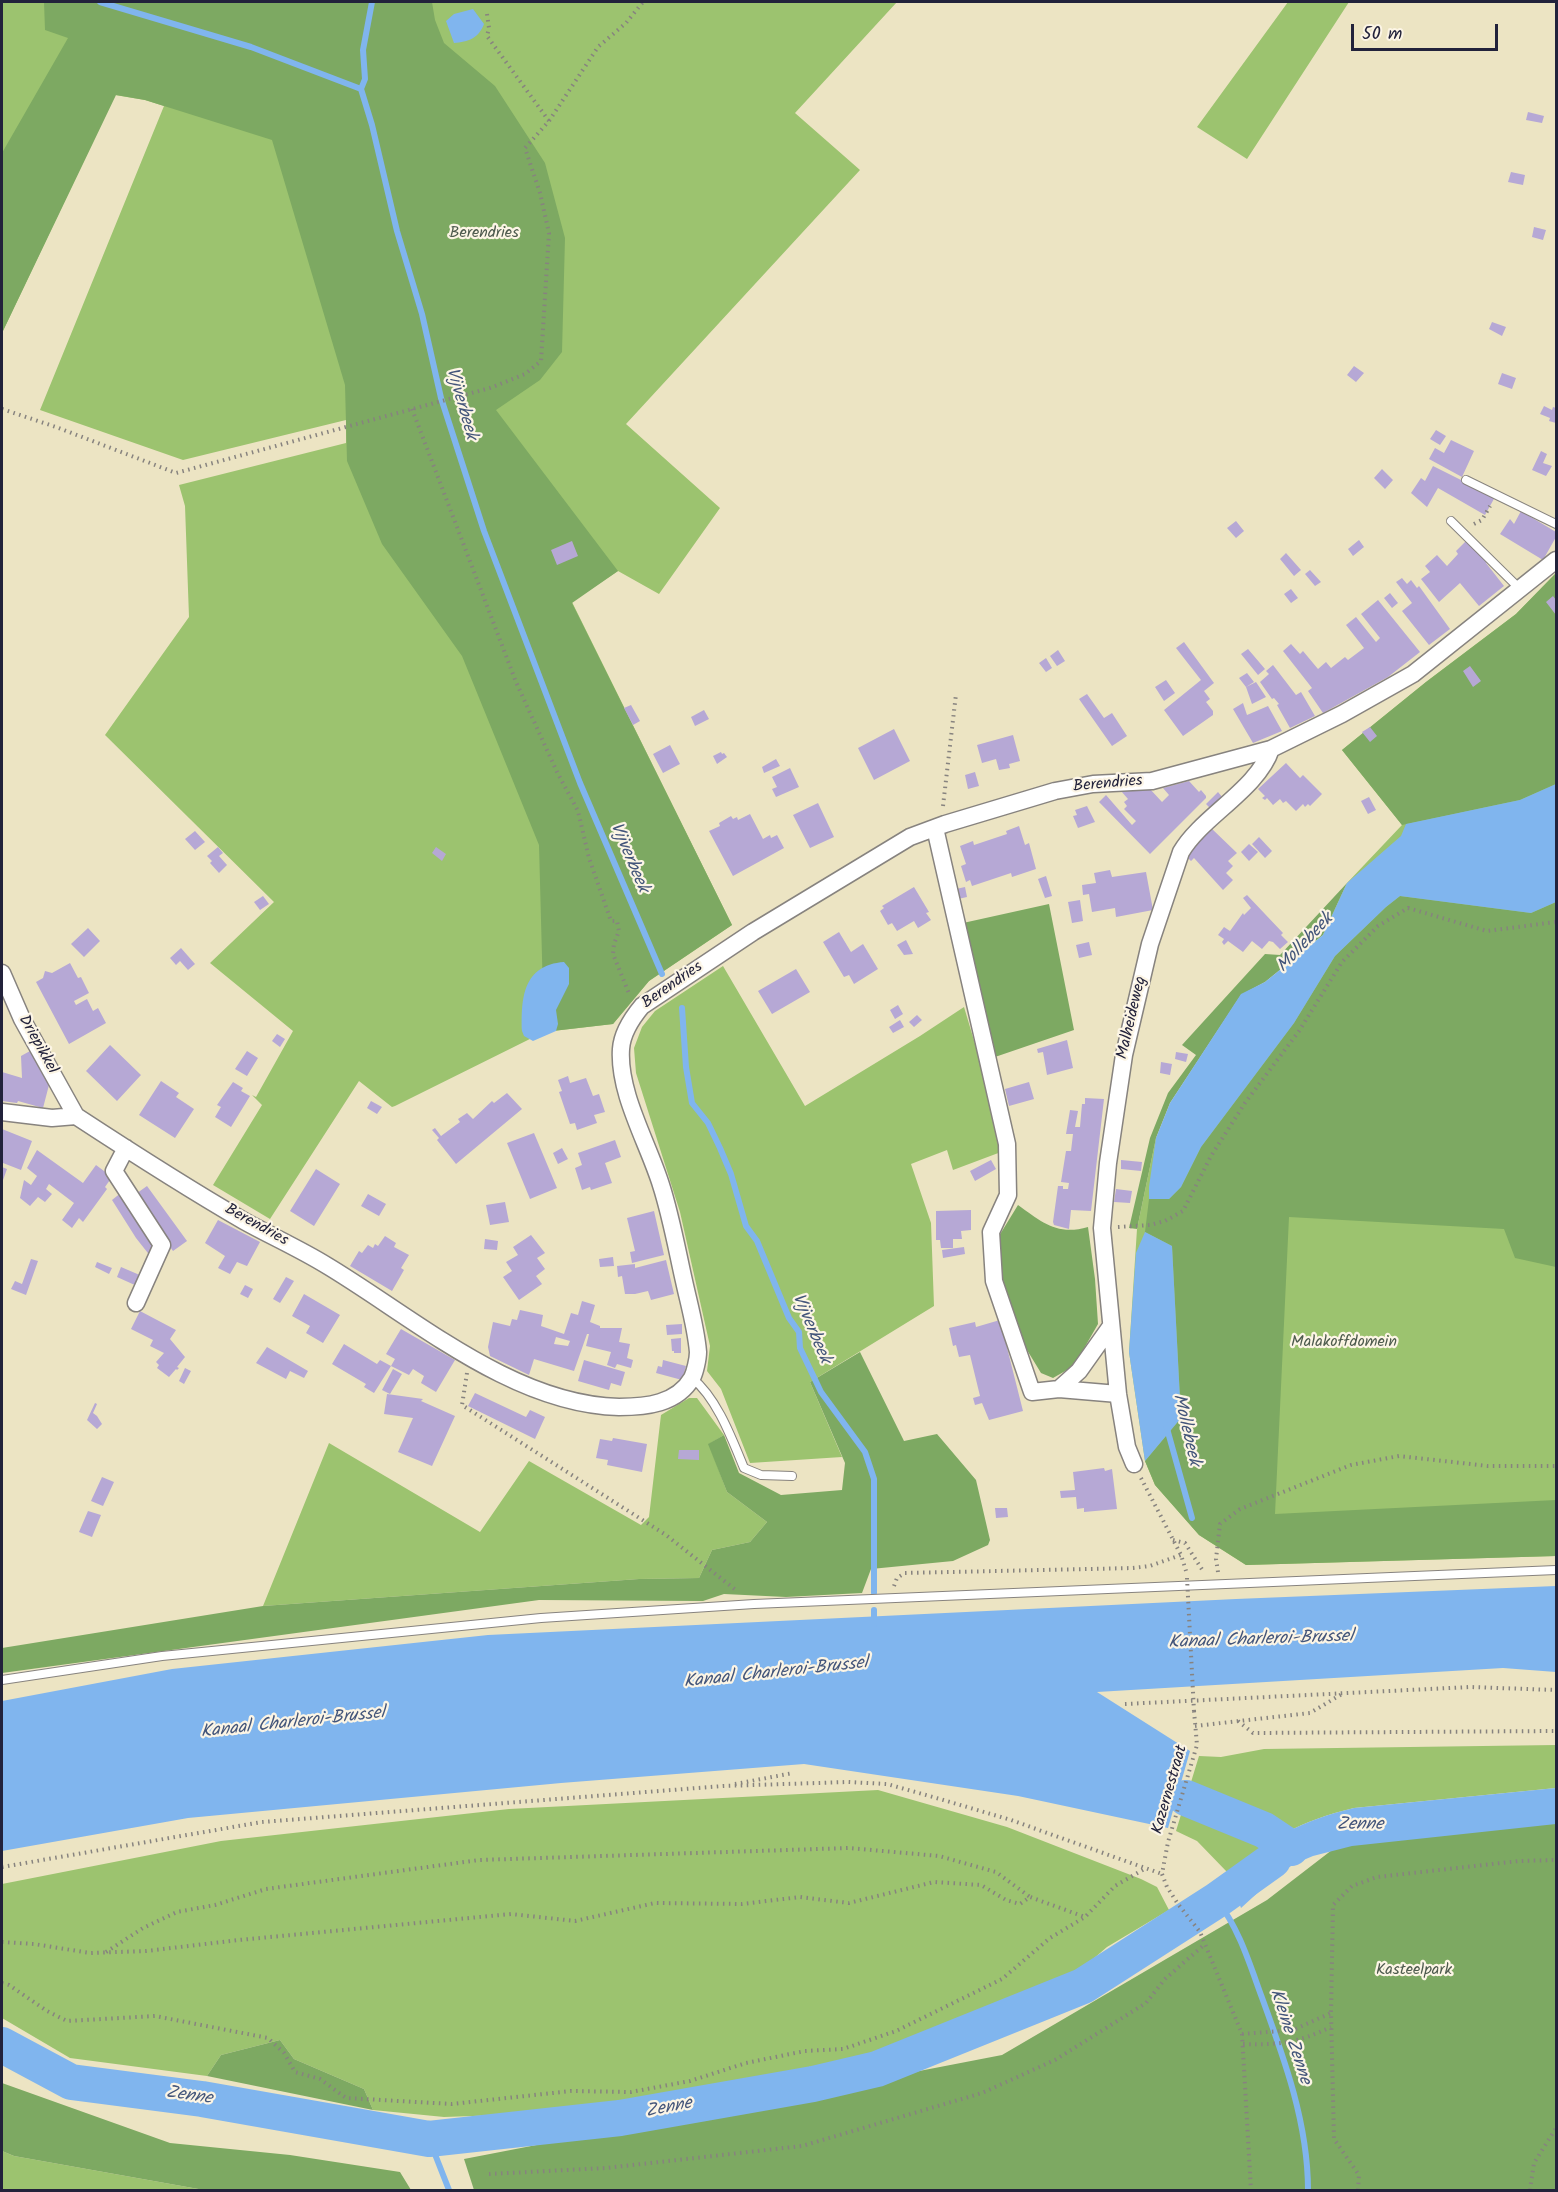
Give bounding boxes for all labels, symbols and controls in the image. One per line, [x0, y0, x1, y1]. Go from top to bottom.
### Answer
scale bar [1354, 12, 1501, 50]
text: 50 m [1362, 20, 1402, 49]
park label: Berendries [449, 224, 519, 244]
water label: Vijverbeek [439, 365, 481, 443]
street label: Berendries [1073, 772, 1143, 798]
water label: Vijverbeek [604, 820, 652, 896]
water label: Mollebeek [1273, 910, 1339, 978]
street label: Berendries [639, 958, 707, 1014]
street label: Malheideweg [1114, 975, 1152, 1061]
street label: Driepikkel [13, 1012, 61, 1078]
street label: Berendries [221, 1201, 291, 1251]
water label: Vijverbeek [786, 1291, 834, 1367]
park label: Malakoffdomein [1291, 1333, 1397, 1353]
water label: Mollebeek [1166, 1392, 1204, 1468]
water label: Kanaal Charleroi-Brussel [1168, 1627, 1354, 1655]
water label: Kanaal Charleroi-Brussel [683, 1654, 869, 1694]
water label: Kanaal Charleroi-Brussel [200, 1704, 386, 1744]
street label: Kazernestraat [1149, 1743, 1193, 1837]
water label: Zenne [1337, 1815, 1383, 1837]
park label: Kasteelpark [1376, 1961, 1452, 1981]
water label: Kleine Zenne [1263, 1987, 1315, 2087]
water label: Zenne [164, 2083, 214, 2111]
water label: Zenne [644, 2094, 694, 2124]

